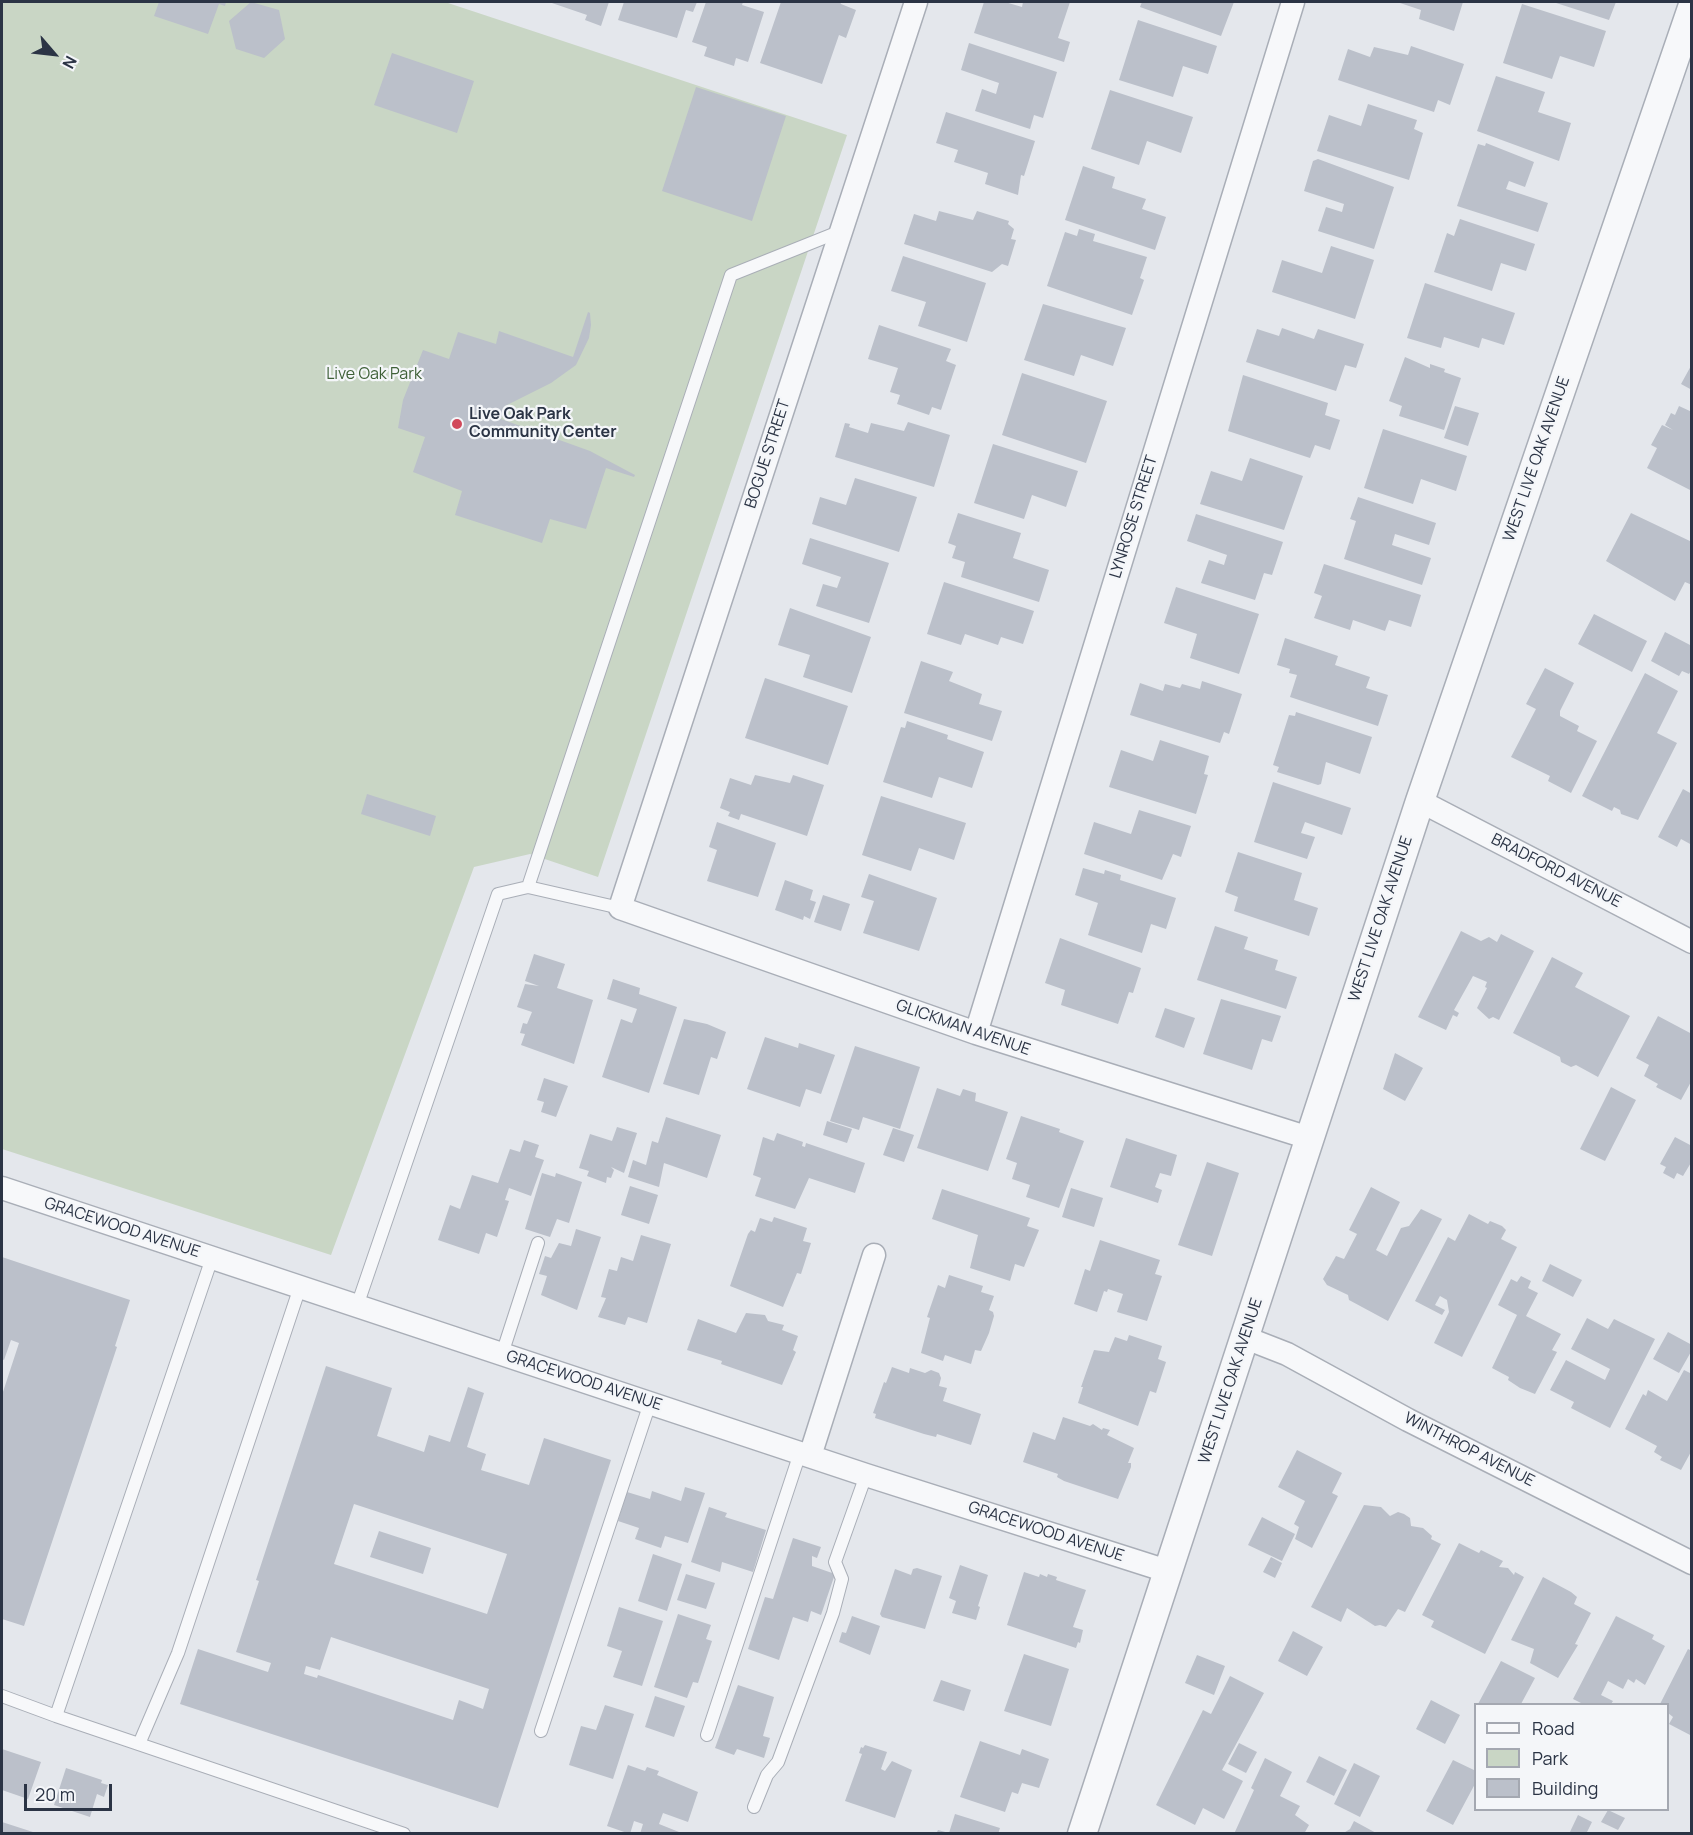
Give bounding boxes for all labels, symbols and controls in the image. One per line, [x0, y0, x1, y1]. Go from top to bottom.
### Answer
north arrow [24, 24, 84, 84]
text: N [57, 52, 82, 73]
park label: Live Oak Park [326, 365, 422, 385]
street label: WEST LIVE OAK AVENUE [1500, 374, 1574, 544]
street label: BOGUE STREET [741, 397, 795, 511]
place label: Live Oak Park Community Center [469, 405, 617, 443]
marker: Live Oak Park Community Center [450, 417, 464, 431]
street label: LYNROSE STREET [1106, 453, 1162, 581]
street label: BRADFORD AVENUE [1488, 830, 1624, 912]
street label: WEST LIVE OAK AVENUE [1345, 834, 1417, 1004]
street label: GLICKMAN AVENUE [893, 996, 1033, 1060]
street label: GRACEWOOD AVENUE [42, 1194, 202, 1262]
street label: WEST LIVE OAK AVENUE [1195, 1296, 1267, 1466]
street label: GRACEWOOD AVENUE [504, 1347, 664, 1415]
street label: WINTHROP AVENUE [1401, 1409, 1537, 1491]
street label: GRACEWOOD AVENUE [966, 1498, 1126, 1566]
legend [1474, 1703, 1669, 1811]
text: Road [1532, 1716, 1575, 1740]
text: Park [1532, 1746, 1568, 1770]
scale bar [27, 1772, 116, 1810]
text: Building [1532, 1776, 1598, 1800]
text: 20 m [35, 1782, 75, 1806]

